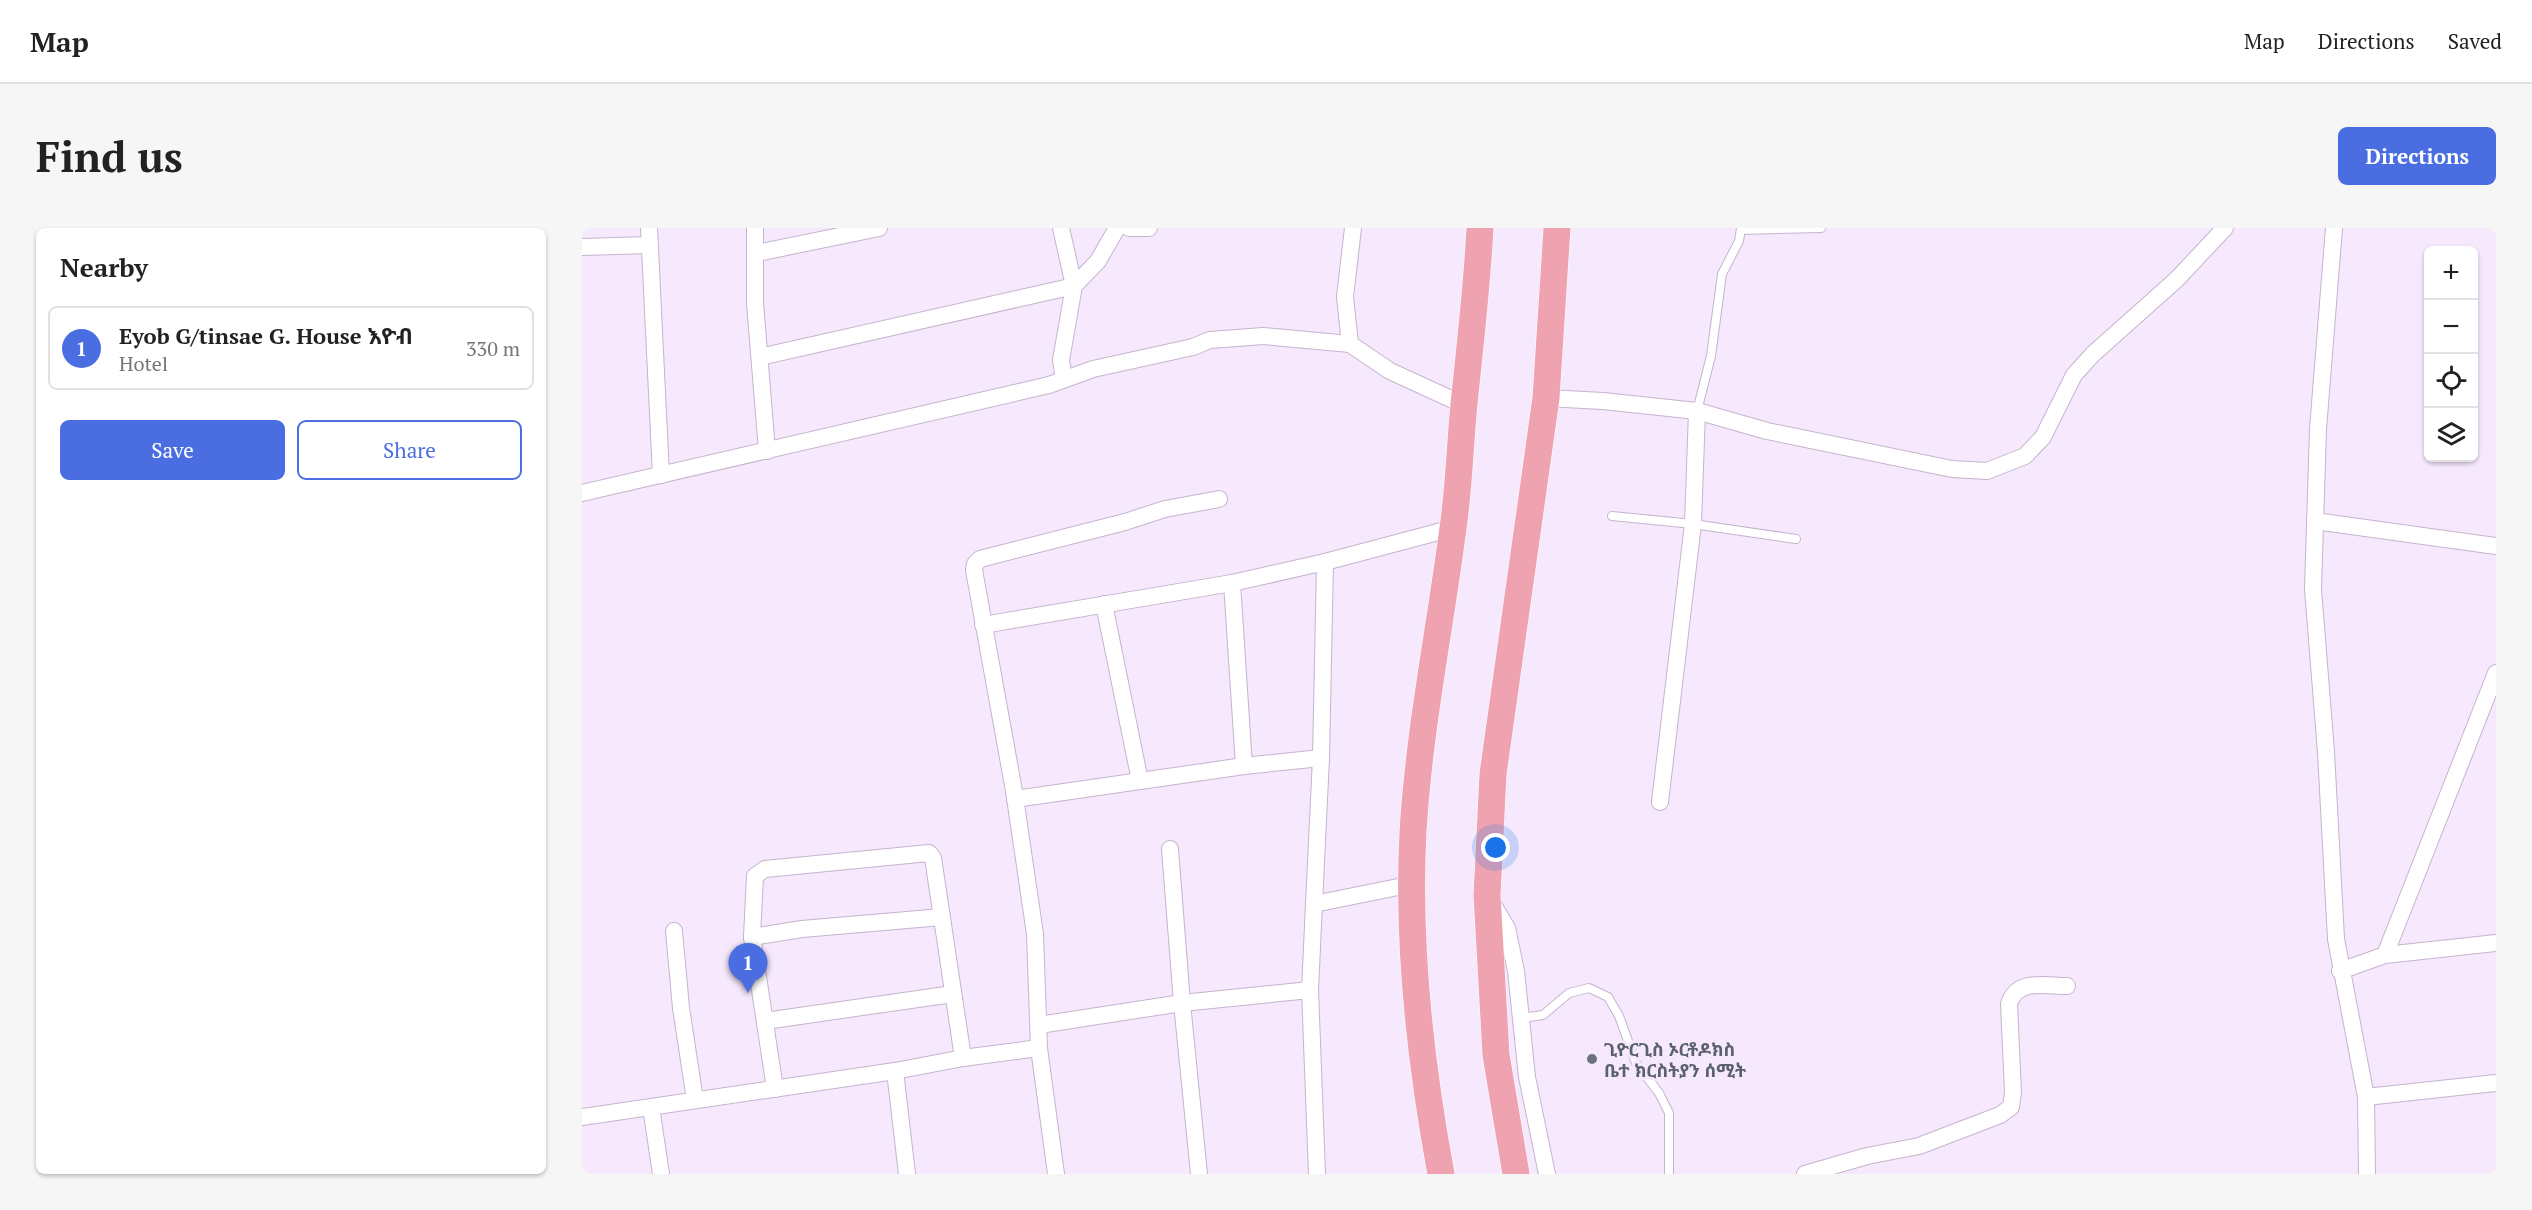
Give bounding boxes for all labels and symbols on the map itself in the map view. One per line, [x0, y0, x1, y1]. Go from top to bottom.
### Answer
your location [1481, 833, 1510, 862]
pin: 1 [728, 944, 768, 993]
place label: ጊዮርጊስ ኦርቶዶክስ ቤተ ክርስትያን ሰሚት [1604, 1037, 1746, 1082]
marker: ጊዮርጊስ ኦርቶዶክስ ቤተ ክርስትያን ሰሚት [1585, 1052, 1599, 1066]

